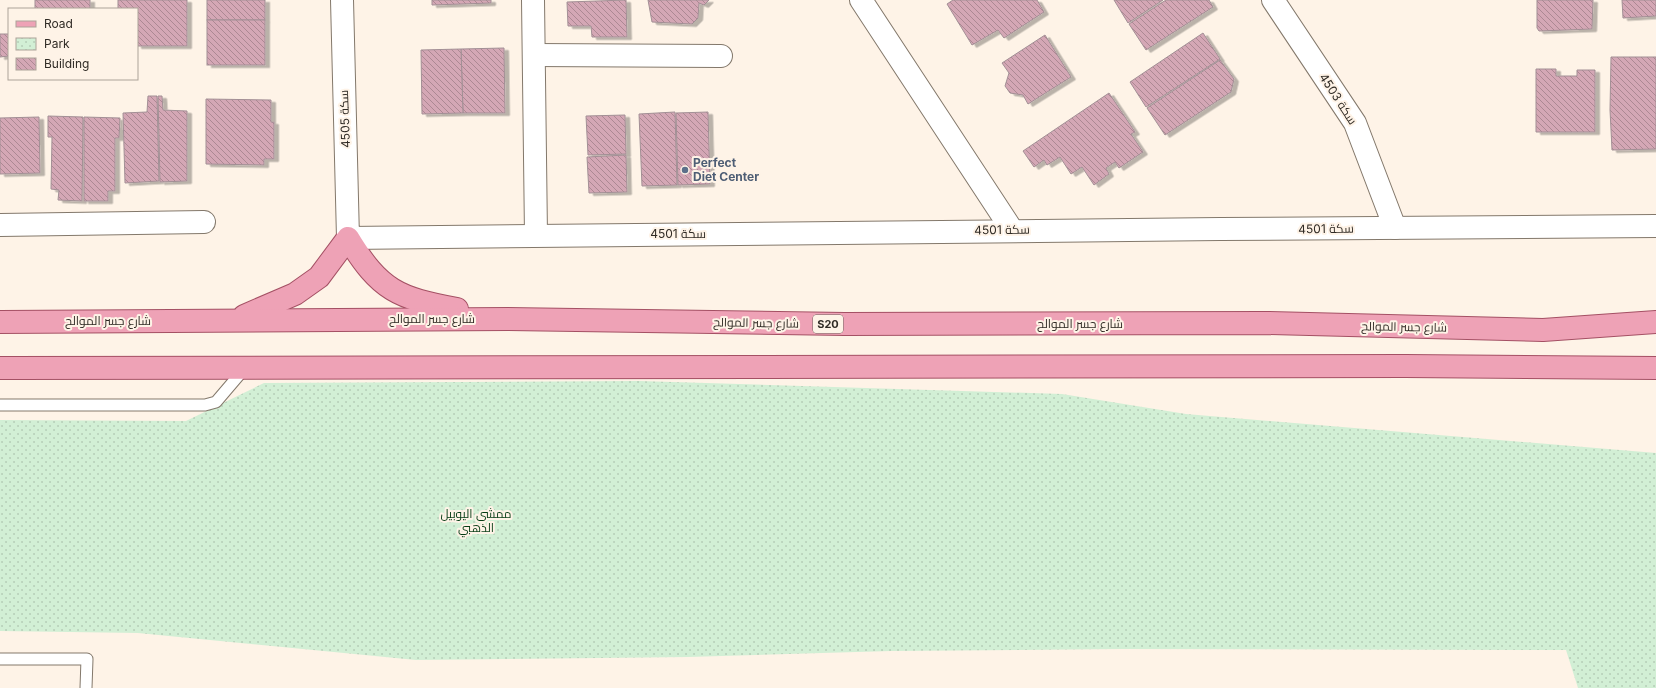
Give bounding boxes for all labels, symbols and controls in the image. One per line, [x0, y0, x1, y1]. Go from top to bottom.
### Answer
legend [8, 8, 138, 80]
text: Road [44, 16, 73, 31]
text: Park [44, 36, 70, 51]
text: Building [44, 56, 89, 71]
street label: سكة 4503 [1316, 70, 1361, 127]
street label: سكة 4505 [336, 90, 353, 148]
place label: Perfect Diet Center [693, 155, 759, 184]
marker: Perfect Diet Center [680, 165, 690, 175]
street label: سكة 4501 [1298, 221, 1354, 236]
street label: سكة 4501 [974, 222, 1030, 237]
street label: سكة 4501 [650, 226, 706, 241]
street label: شارع جسر الموالح [389, 311, 475, 327]
street label: شارع جسر الموالح [65, 313, 151, 329]
street label: شارع جسر الموالح [713, 314, 799, 332]
road number: S20 [813, 315, 843, 333]
street label: شارع جسر الموالح [1037, 316, 1123, 332]
street label: شارع جسر الموالح [1361, 318, 1447, 336]
park label: ممشى اليوبيل الذهبي [440, 506, 512, 538]

